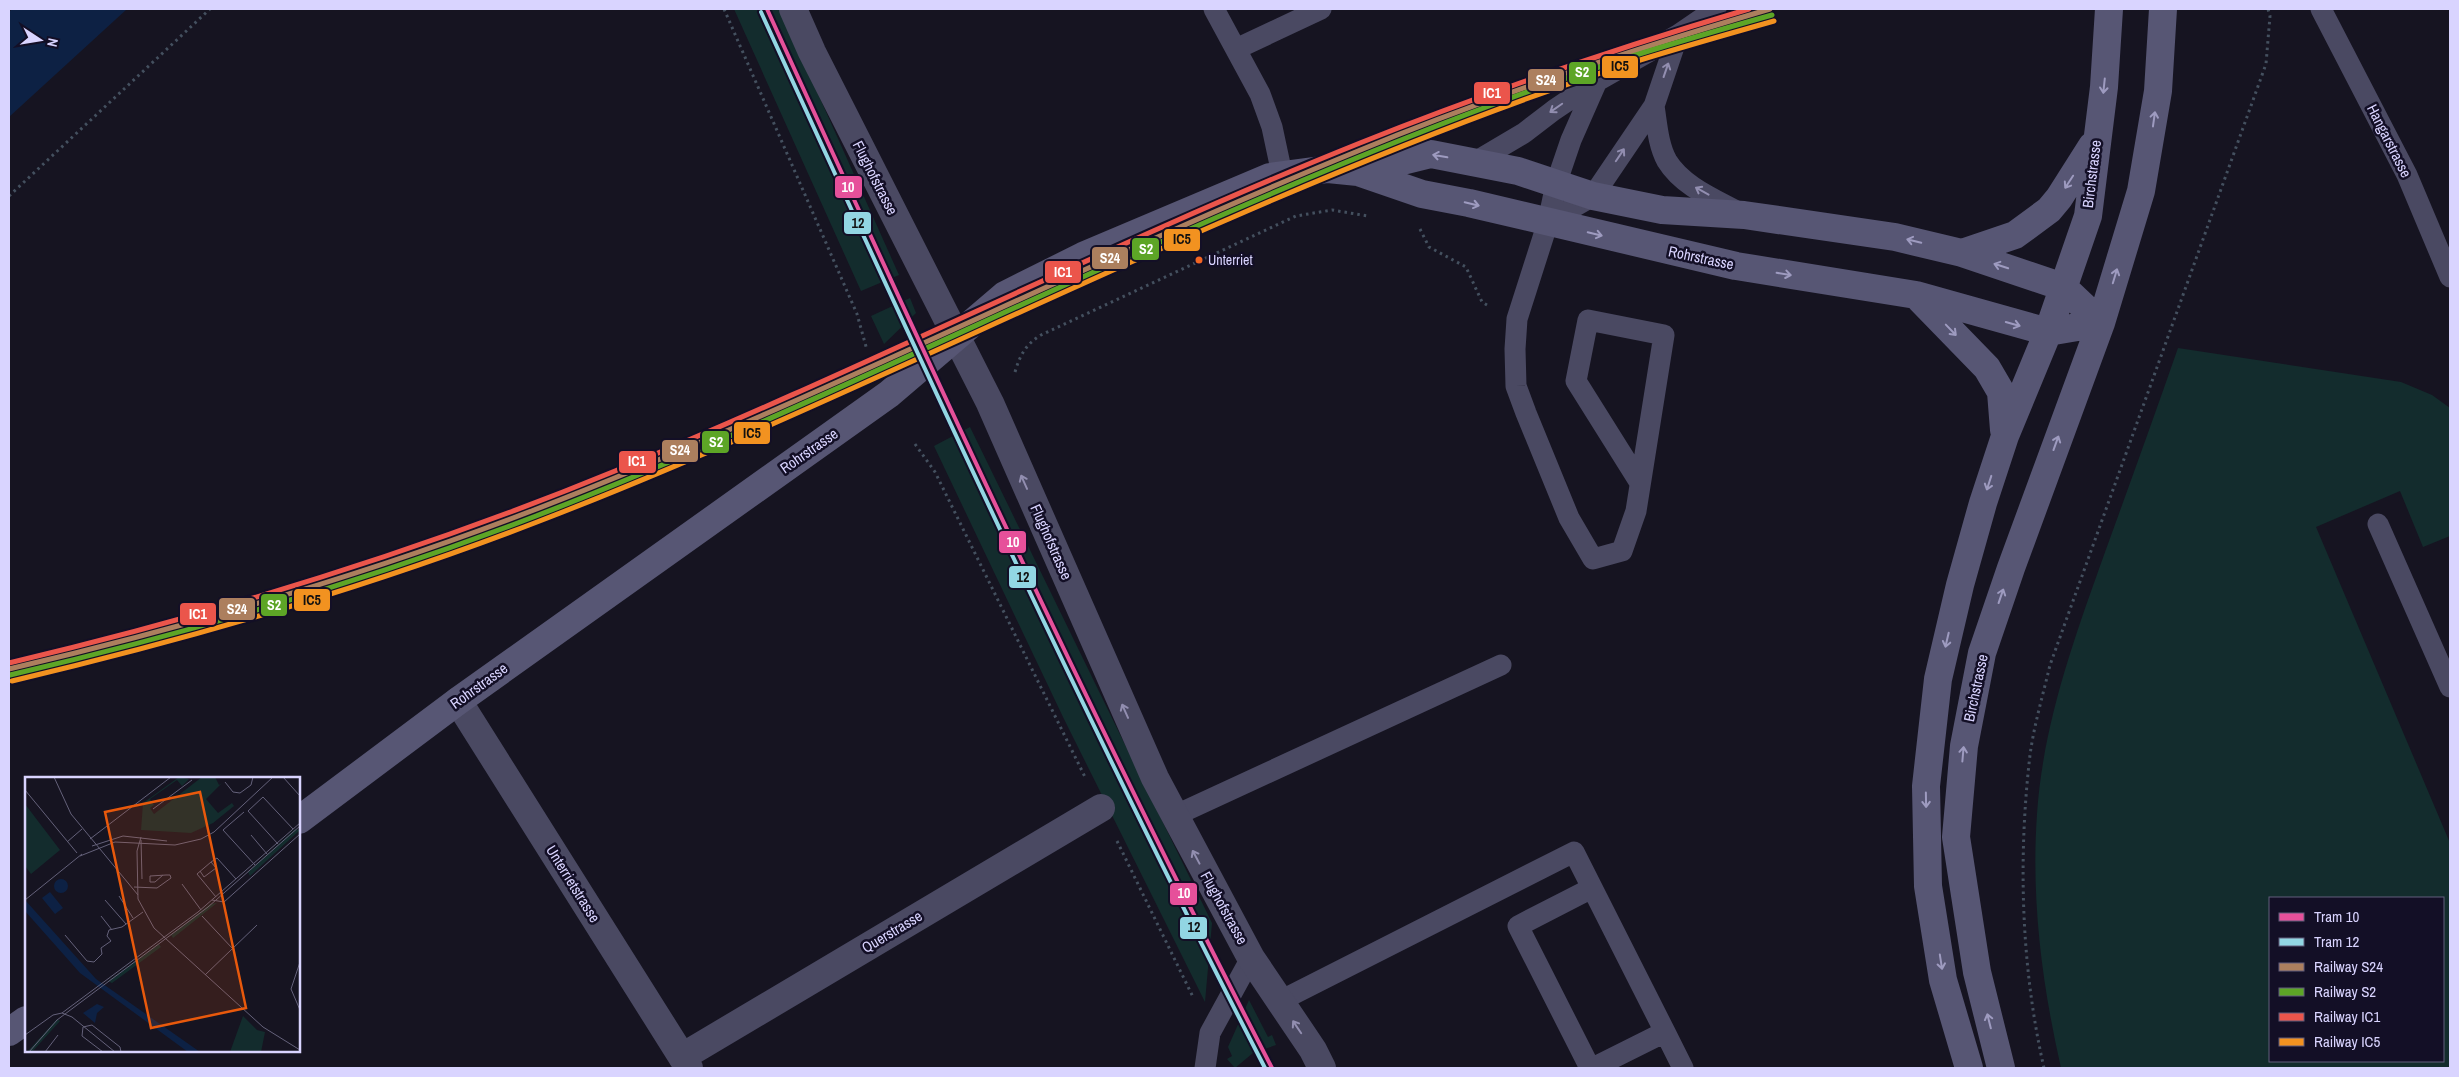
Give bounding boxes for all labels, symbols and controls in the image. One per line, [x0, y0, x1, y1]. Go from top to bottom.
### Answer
north arrow [15, 15, 65, 65]
text: N [43, 37, 62, 49]
line badge: IC5 [1601, 55, 1639, 79]
text: IC5 [1611, 57, 1630, 75]
line badge: S2 [1568, 61, 1597, 85]
text: S2 [1575, 63, 1589, 81]
one-way arrow [1662, 63, 1671, 79]
line badge: S24 [1527, 68, 1565, 92]
text: S24 [1536, 71, 1557, 89]
one-way arrow [2099, 77, 2109, 93]
line badge: IC1 [1473, 81, 1511, 105]
text: IC1 [1483, 84, 1502, 102]
street label: Hangarstrasse [2362, 100, 2417, 181]
one-way arrow [1550, 103, 1564, 113]
one-way arrow [2149, 111, 2159, 127]
street label: Flughofstrasse [848, 137, 903, 219]
street label: Birchstrasse [2077, 139, 2106, 209]
one-way arrow [1616, 149, 1626, 163]
one-way arrow [1433, 150, 1449, 160]
one-way arrow [2064, 174, 2074, 188]
line badge: 10 [834, 175, 863, 199]
text: 10 [842, 178, 854, 196]
one-way arrow [1695, 186, 1709, 196]
one-way arrow [1463, 200, 1479, 209]
line badge: 12 [843, 211, 872, 235]
text: 12 [852, 214, 864, 232]
line badge: IC5 [1163, 228, 1201, 252]
text: IC5 [1173, 230, 1192, 248]
one-way arrow [1587, 230, 1603, 239]
one-way arrow [1907, 236, 1923, 245]
line badge: S2 [1131, 237, 1160, 261]
text: S2 [1139, 240, 1153, 258]
street label: Rohrstrasse [1666, 240, 1736, 275]
line badge: S24 [1091, 246, 1129, 270]
text: S24 [1100, 249, 1121, 267]
place label: Unterriet [1208, 251, 1253, 269]
marker: Unterriet [1194, 255, 1204, 265]
line badge: IC1 [1044, 260, 1082, 284]
one-way arrow [1993, 261, 2009, 270]
text: IC1 [1054, 263, 1073, 281]
one-way arrow [1775, 269, 1791, 279]
one-way arrow [2111, 269, 2121, 285]
one-way arrow [2005, 320, 2021, 330]
one-way arrow [1944, 324, 1957, 336]
line badge: IC5 [733, 421, 771, 445]
street label: Rohrstrasse [776, 423, 842, 478]
text: IC5 [743, 424, 762, 442]
line badge: S2 [701, 430, 730, 454]
text: S2 [709, 433, 723, 451]
one-way arrow [2052, 436, 2061, 451]
line badge: S24 [661, 439, 699, 463]
text: S24 [670, 441, 691, 459]
line badge: IC1 [618, 450, 657, 474]
text: IC1 [628, 452, 647, 470]
one-way arrow [1984, 474, 1994, 490]
one-way arrow [1019, 475, 1029, 490]
street label: Flughofstrasse [1025, 501, 1078, 583]
line badge: 10 [998, 530, 1027, 554]
text: 10 [1007, 533, 1019, 551]
line badge: 12 [1008, 565, 1037, 589]
text: 12 [1017, 568, 1029, 586]
line badge: IC5 [293, 588, 331, 612]
one-way arrow [1997, 589, 2006, 604]
text: IC5 [303, 591, 322, 609]
line badge: S2 [260, 593, 288, 617]
text: S2 [267, 596, 281, 614]
line badge: S24 [218, 597, 256, 621]
text: S24 [227, 600, 248, 618]
line badge: IC1 [179, 602, 217, 626]
text: IC1 [189, 605, 208, 623]
one-way arrow [1942, 631, 1951, 647]
street label: Birchstrasse [1958, 652, 1993, 724]
street label: Rohrstrasse [446, 658, 512, 714]
one-way arrow [1120, 704, 1130, 719]
one-way arrow [1958, 746, 1968, 762]
inset map [25, 777, 300, 1052]
one-way arrow [1922, 792, 1931, 808]
street label: Unterrietstrasse [541, 841, 606, 927]
one-way arrow [1191, 850, 1200, 865]
street label: Flughofstrasse [1196, 867, 1253, 948]
line badge: 10 [1169, 882, 1198, 906]
text: 10 [1178, 884, 1190, 902]
legend [2269, 897, 2444, 1062]
street label: Querstrasse [858, 905, 926, 958]
text: Tram 10 [2314, 906, 2360, 927]
line badge: 12 [1179, 916, 1208, 940]
text: 12 [1188, 918, 1200, 936]
text: Tram 12 [2314, 931, 2360, 952]
one-way arrow [1936, 954, 1946, 970]
text: Railway S24 [2314, 956, 2383, 977]
text: Railway S2 [2314, 981, 2376, 1002]
text: Railway IC1 [2314, 1006, 2380, 1027]
one-way arrow [1984, 1013, 1993, 1029]
one-way arrow [1292, 1020, 1302, 1034]
text: Railway IC5 [2314, 1031, 2380, 1052]

